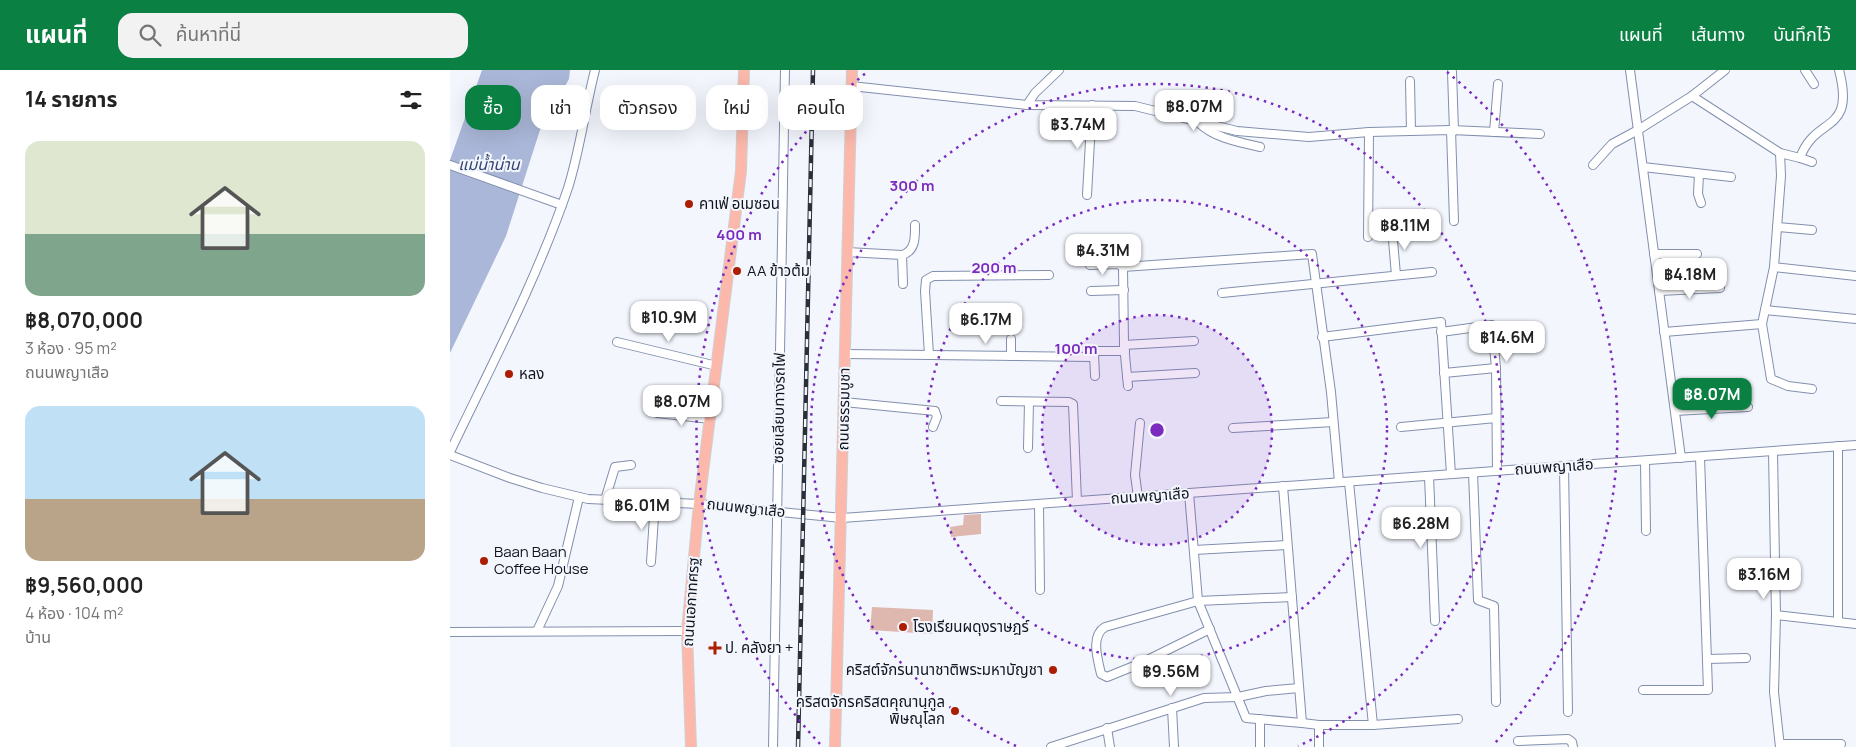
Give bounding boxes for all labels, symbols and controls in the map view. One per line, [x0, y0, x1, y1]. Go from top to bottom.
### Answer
search box [118, 13, 468, 58]
text: แผนที่ [25, 17, 88, 50]
icon: search [136, 21, 164, 49]
text: ค้นหาที่นี่ [176, 21, 241, 47]
text: แผนที่ [1619, 22, 1663, 46]
text: เส้นทาง [1691, 22, 1745, 46]
text: บันทึกไว้ [1773, 22, 1831, 46]
text: 14 รายการ [25, 85, 117, 113]
chip: ซื้อ [465, 85, 521, 130]
chip: เช่า [531, 85, 590, 130]
chip: ตัวกรอง [600, 85, 696, 130]
chip: ใหม่ [706, 85, 768, 130]
chip: คอนโด [778, 85, 863, 130]
icon: filters [397, 86, 425, 114]
pin: ฿8.07M [1153, 90, 1235, 132]
text: ฿8.07M [1166, 95, 1222, 117]
pin: ฿3.74M [1037, 108, 1119, 150]
text: ฿3.74M [1051, 113, 1105, 135]
water label: แม่น้ำน่าน [458, 153, 521, 175]
icon: home [180, 173, 270, 263]
text: 300 m [890, 175, 934, 196]
place label: คาเฟ่ อเมซอน [699, 193, 780, 214]
marker: คาเฟ่ อเมซอน [683, 198, 695, 210]
pin: ฿8.11M [1364, 208, 1446, 251]
text: ฿8.11M [1380, 214, 1430, 236]
text: 400 m [716, 224, 762, 245]
pin: ฿4.31M [1062, 234, 1144, 276]
text: ฿4.31M [1076, 239, 1130, 261]
text: 200 m [971, 257, 1017, 278]
pin: ฿4.18M [1649, 258, 1731, 300]
place label: AA ข้าวต้ม [747, 260, 810, 281]
text: ฿4.18M [1664, 263, 1716, 285]
marker: AA ข้าวต้ม [731, 265, 743, 277]
pin: ฿10.9M [628, 300, 710, 343]
pin: ฿6.17M [945, 302, 1027, 345]
text: ฿8,070,000 [25, 306, 143, 334]
text: ฿10.9M [641, 306, 697, 328]
text: ฿6.17M [960, 308, 1012, 330]
pin: ฿14.6M [1466, 320, 1548, 363]
text: ฿14.6M [1480, 326, 1534, 348]
text: 3 ห้อง · 95 m² [25, 337, 117, 359]
text: 100 m [1055, 338, 1097, 359]
street label: ซอยเลียบทางรถไฟ [767, 352, 790, 464]
text: ถนนพญาเสือ [25, 361, 109, 383]
place label: หลง [519, 363, 544, 384]
street label: ถนนธรรมบูชา [832, 367, 855, 451]
marker: หลง [503, 368, 515, 380]
pin: ฿8.07M [1671, 378, 1753, 420]
text: ฿8.07M [1684, 383, 1740, 405]
pin: ฿8.07M [641, 384, 723, 427]
text: ฿8.07M [654, 390, 710, 412]
centre of rings [1148, 421, 1166, 439]
icon: home [180, 438, 270, 528]
street label: ถนนพญาเสือ [1514, 453, 1594, 480]
street label: ถนนพญาเสือ [1110, 482, 1190, 509]
pin: ฿6.01M [601, 488, 683, 531]
street label: ถนนพญาเสือ [706, 493, 786, 522]
text: ฿6.01M [614, 494, 670, 516]
pin: ฿6.28M [1380, 506, 1462, 549]
text: ฿6.28M [1392, 512, 1450, 534]
place label: Baan Baan Coffee House [494, 541, 589, 579]
marker: Baan Baan Coffee House [478, 555, 490, 567]
street label: ถนนเอกาทศรฐ [677, 557, 704, 647]
pin: ฿3.16M [1723, 558, 1805, 600]
text: ฿3.16M [1738, 563, 1790, 585]
text: ฿9,560,000 [25, 571, 144, 599]
text: 4 ห้อง · 104 m² [25, 602, 123, 624]
place label: โรงเรียนผดุงราษฎร์ [913, 616, 1030, 637]
marker: โรงเรียนผดุงราษฎร์ [897, 621, 909, 633]
text: บ้าน [25, 626, 51, 648]
place label: ป. คลังยา + [725, 637, 793, 658]
marker: ป. คลังยา + [709, 642, 721, 654]
pin: ฿9.56M [1130, 654, 1212, 697]
place label: คริสต์จักรนานาชาติพระมหาบัญชา [846, 659, 1043, 680]
text: ฿9.56M [1142, 660, 1200, 682]
marker: คริสต์จักรนานาชาติพระมหาบัญชา [1047, 664, 1059, 676]
place label: คริสตจักรคริสตคุณานุกูล พิษณุโลก [796, 691, 945, 729]
marker: คริสตจักรคริสตคุณานุกูล พิษณุโลก [949, 705, 961, 717]

